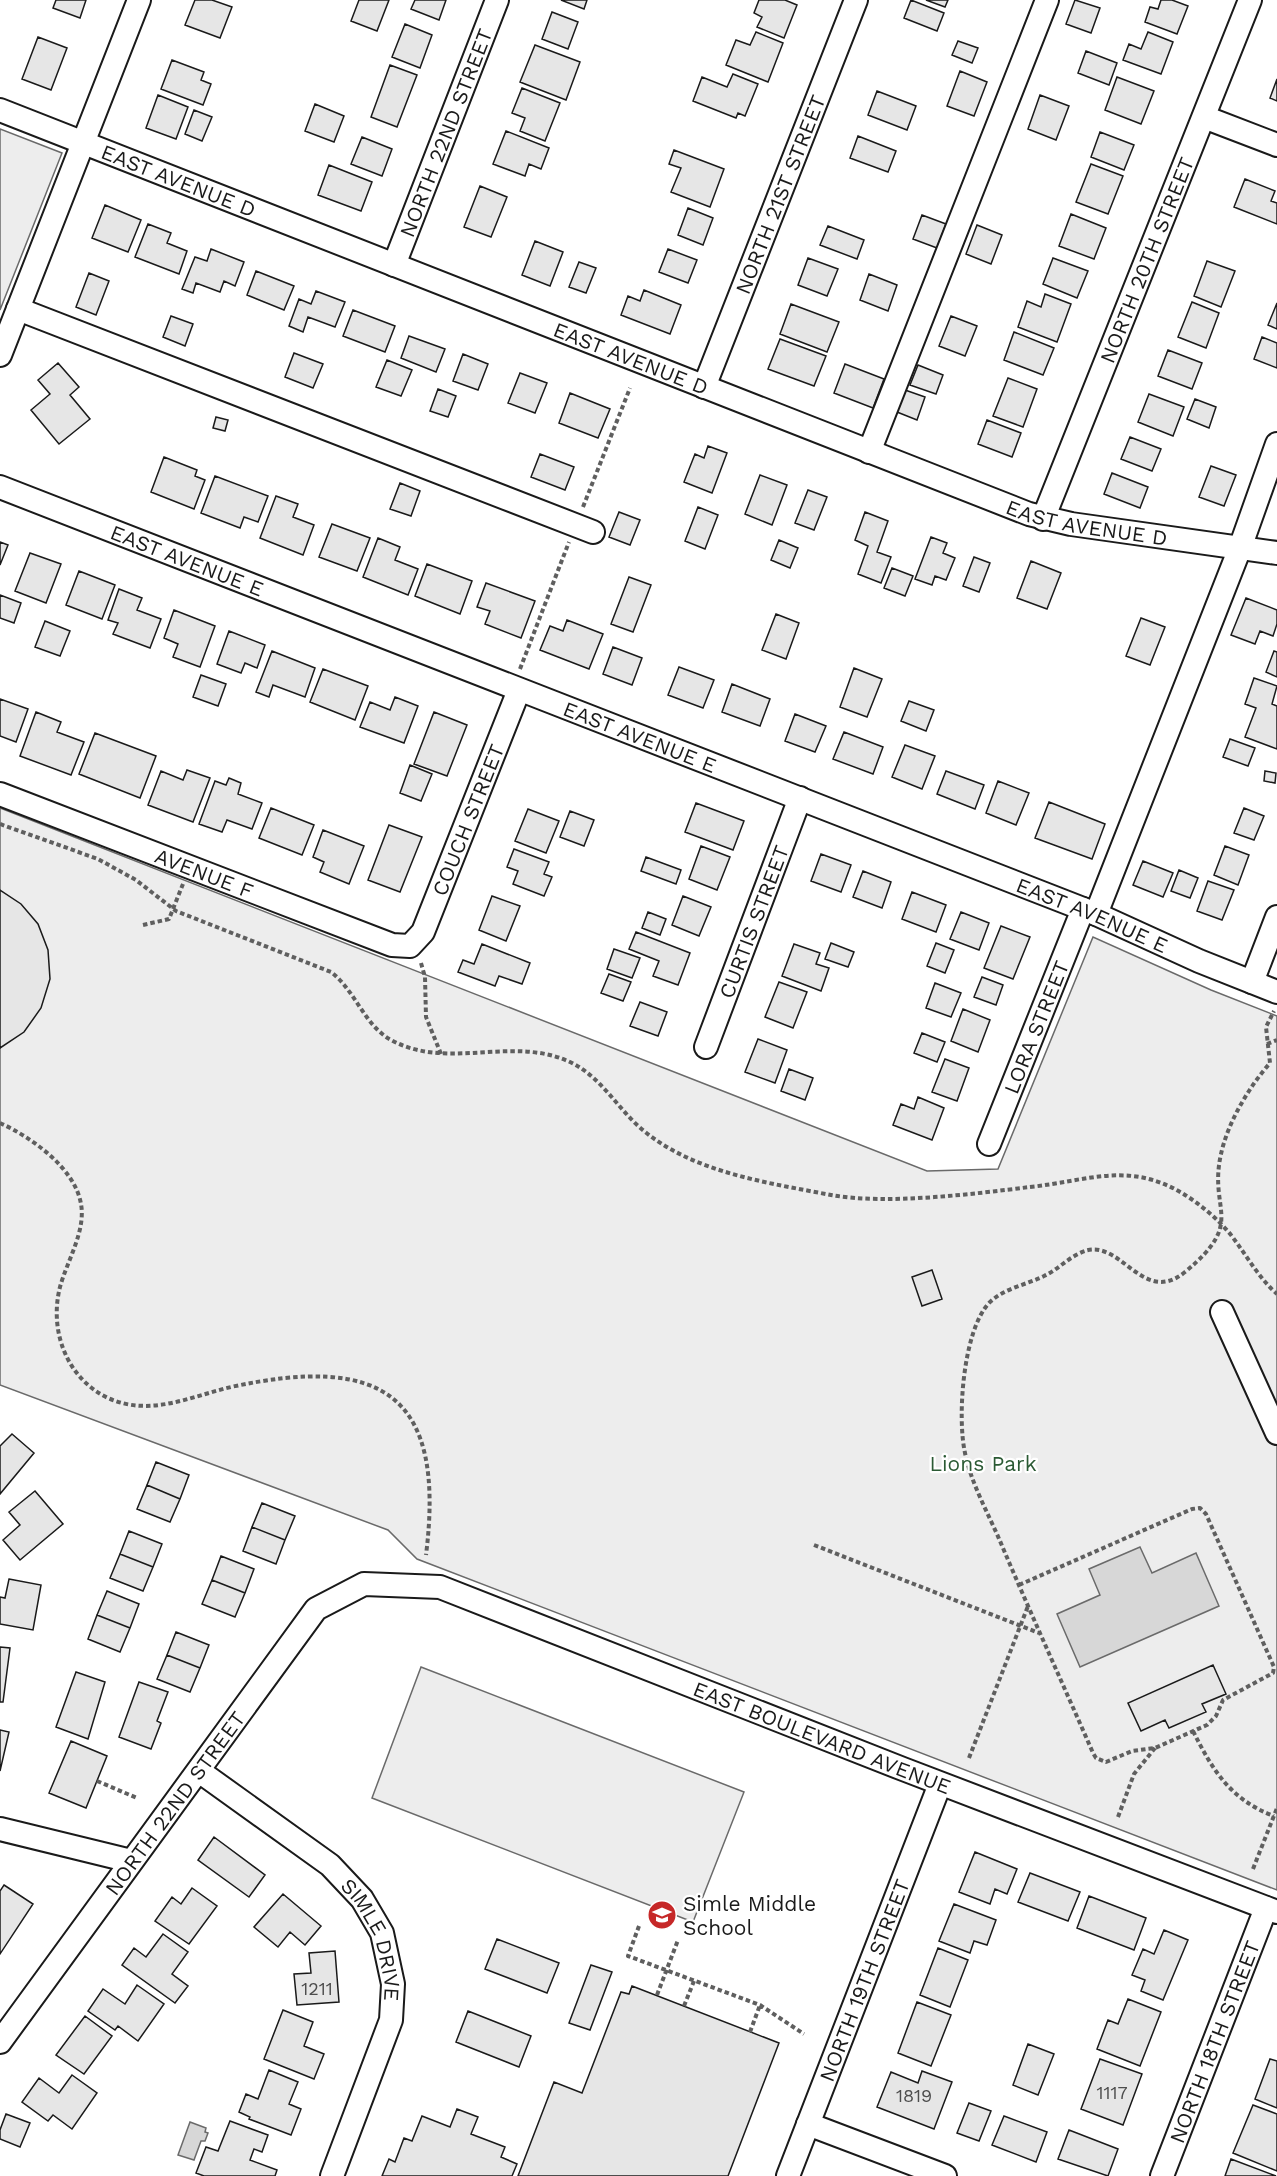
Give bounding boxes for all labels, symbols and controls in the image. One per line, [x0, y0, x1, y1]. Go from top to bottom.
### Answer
street label: NORTH 22ND STREET [394, 25, 497, 240]
street label: NORTH 21ST STREET [729, 91, 830, 297]
street label: EAST AVENUE D [98, 139, 260, 222]
street label: NORTH 20TH STREET [1094, 153, 1199, 366]
street label: EAST AVENUE D [550, 316, 712, 399]
street label: EAST AVENUE D [1003, 494, 1169, 550]
street label: EAST AVENUE E [107, 519, 267, 601]
street label: EAST AVENUE E [560, 695, 720, 778]
street label: COUCH STREET [426, 740, 509, 899]
street label: CURTIS STREET [713, 841, 794, 1002]
street label: AVENUE F [152, 842, 257, 903]
street label: EAST AVENUE E [1013, 872, 1172, 958]
street label: LORA STREET [998, 957, 1074, 1097]
park label: Lions Park [929, 1451, 1037, 1476]
street label: EAST BOULEVARD AVENUE [690, 1675, 955, 1799]
street label: NORTH 22ND STREET [99, 1706, 250, 1900]
street label: SIMLE DRIVE [336, 1873, 406, 2002]
street label: NORTH 19TH STREET [813, 1875, 915, 2085]
place label: Simle Middle School [683, 1891, 816, 1940]
school or university icon: Simle Middle School [646, 1899, 678, 1931]
street label: NORTH 18TH STREET [1164, 1937, 1265, 2146]
house number: 1211 [301, 1978, 333, 1999]
house number: 1117 [1096, 2082, 1128, 2103]
house number: 1819 [896, 2085, 932, 2106]

